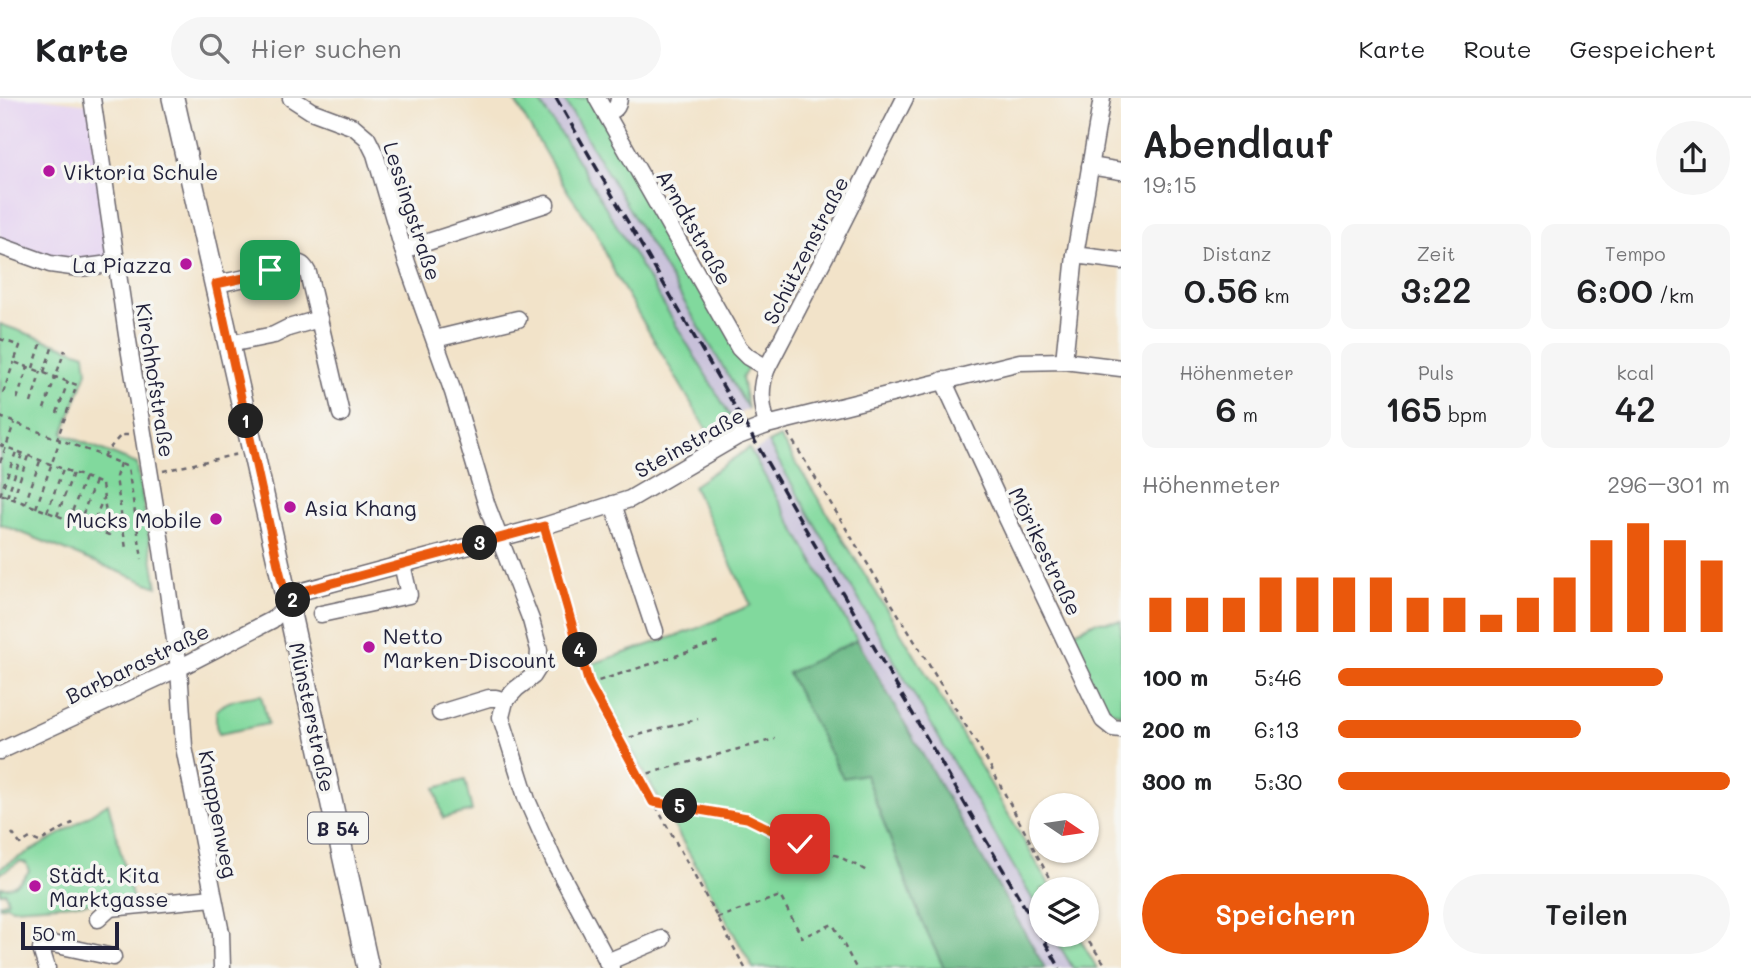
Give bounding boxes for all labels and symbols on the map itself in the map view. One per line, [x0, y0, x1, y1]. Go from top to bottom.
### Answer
street label: Lessingstraße [378, 138, 448, 284]
place label: Viktoria Schule [63, 158, 218, 185]
marker: Viktoria Schule [41, 163, 57, 179]
street label: Arndtstraße [651, 165, 739, 289]
street label: Schützenstraße [756, 172, 854, 328]
pin [240, 240, 300, 300]
place label: La Piazza [72, 251, 172, 278]
marker: La Piazza [178, 256, 194, 272]
street label: Kirchhofstraße [130, 301, 182, 459]
street label: Steinstraße [629, 401, 749, 483]
pin: 1 [229, 404, 264, 438]
street label: Mörikestraße [1003, 482, 1089, 620]
place label: Asia Khang [304, 494, 416, 521]
marker: Asia Khang [282, 499, 298, 515]
place label: Mucks Mobile [66, 506, 202, 533]
marker: Mucks Mobile [208, 511, 224, 527]
pin: 3 [462, 526, 498, 560]
pin: 2 [276, 582, 310, 618]
street label: Barbarastraße [61, 617, 213, 709]
place label: Netto Marken-Discount [383, 622, 556, 673]
pin: 4 [562, 632, 598, 668]
marker: Netto Marken-Discount [361, 639, 377, 655]
street label: Münsterstraße [284, 640, 342, 794]
street label: Knappenweg [193, 748, 245, 880]
pin: 5 [662, 788, 698, 824]
north arrow [1029, 793, 1099, 863]
road number: B 54 [308, 813, 368, 844]
pin [770, 814, 830, 874]
place label: Städt. Kita Marktgasse [49, 861, 168, 912]
marker: Städt. Kita Marktgasse [27, 878, 43, 894]
scale bar [21, 919, 119, 951]

